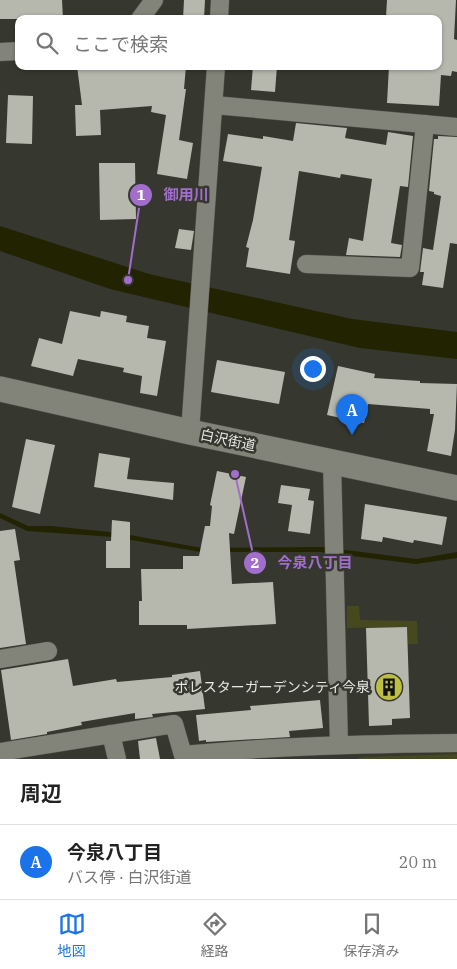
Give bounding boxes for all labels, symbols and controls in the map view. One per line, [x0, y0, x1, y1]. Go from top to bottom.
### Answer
search box [15, 15, 442, 70]
icon: search [33, 29, 61, 57]
text: ここで検索 [73, 32, 168, 56]
callout: 御用川 [128, 180, 218, 210]
text: 1 [136, 185, 146, 204]
text: 御用川 [163, 185, 209, 204]
your location [300, 356, 326, 382]
pin: A [336, 394, 368, 435]
street label: 白沢街道 [199, 425, 257, 455]
callout: 今泉八丁目 [243, 548, 363, 578]
text: 2 [250, 553, 260, 572]
text: 今泉八丁目 [277, 553, 353, 572]
building icon: ポレスターガーデンシティ今泉 [374, 672, 404, 702]
place label: ポレスターガーデンシティ今泉 [175, 678, 370, 696]
text: 周辺 [20, 779, 62, 807]
text: 今泉八丁目 [67, 840, 162, 864]
text: A [30, 852, 42, 872]
text: 20 m [399, 852, 437, 872]
text: バス停 · 白沢街道 [67, 867, 192, 887]
tab: 地図 [58, 910, 86, 960]
tab: 経路 [201, 910, 229, 960]
tab: 保存済み [344, 910, 400, 960]

